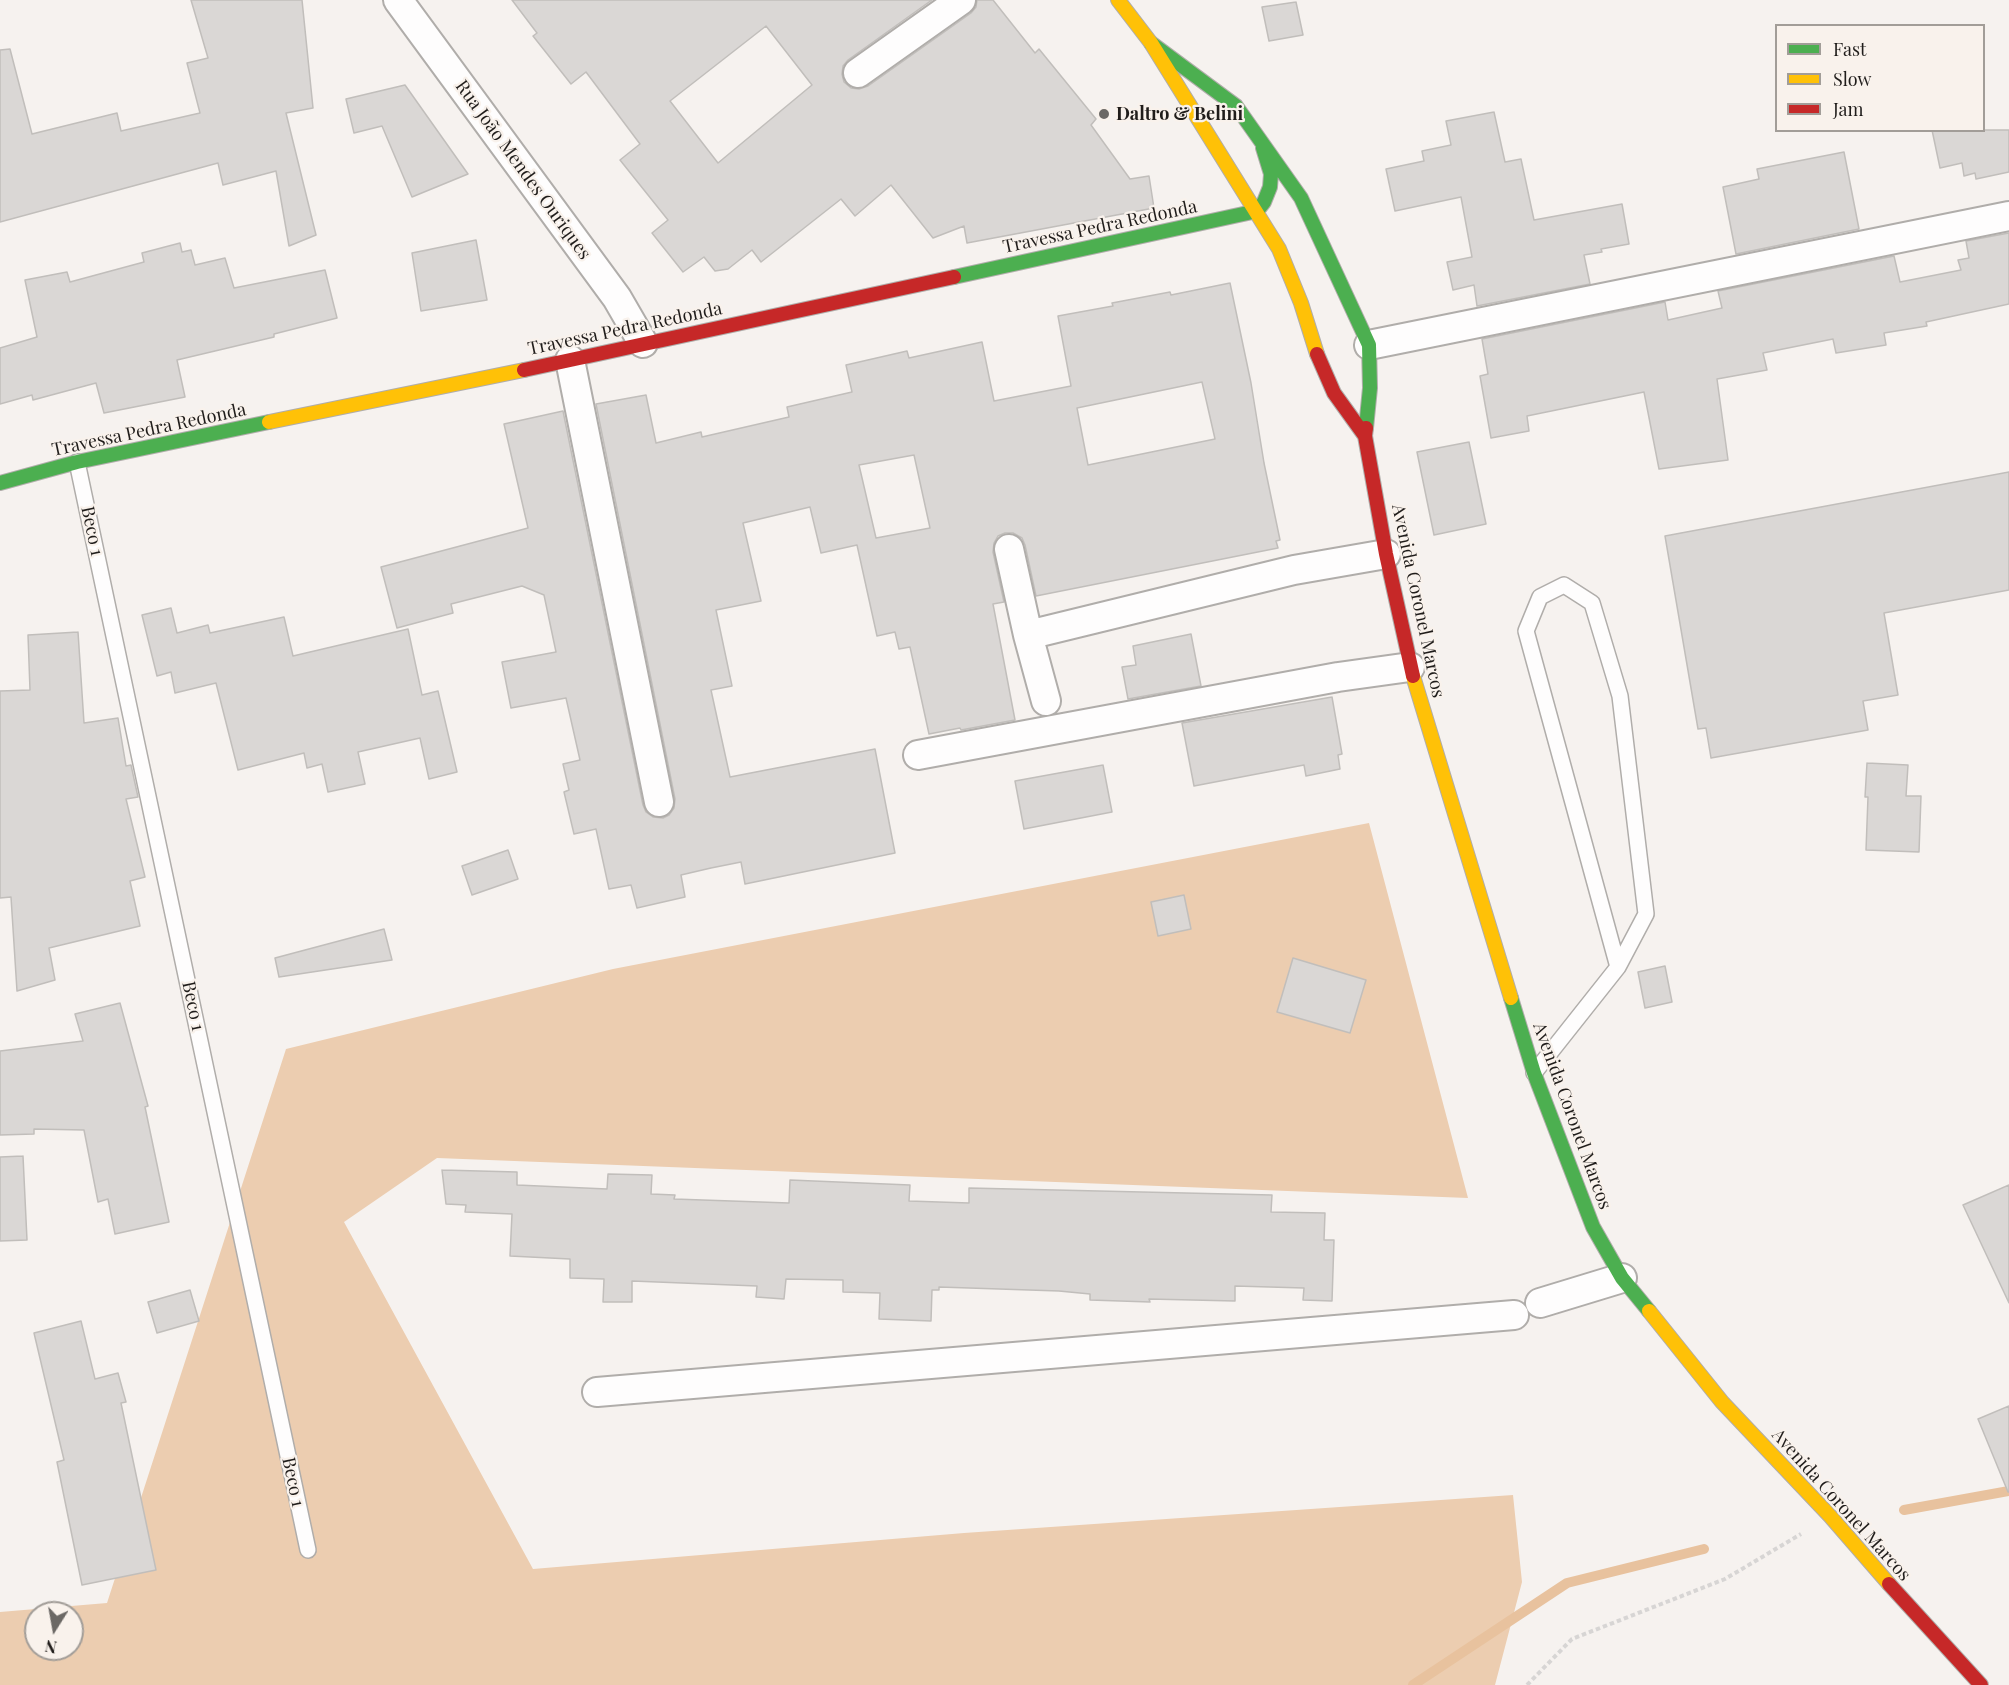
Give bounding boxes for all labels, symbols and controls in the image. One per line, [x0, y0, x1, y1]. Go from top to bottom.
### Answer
legend [1775, 24, 1985, 132]
text: Fast [1833, 37, 1866, 61]
text: Slow [1833, 67, 1871, 91]
street label: Rua João Mendes Ouriques [451, 76, 595, 264]
text: Jam [1833, 97, 1863, 121]
place label: Daltro & Belini [1116, 103, 1243, 125]
marker: Daltro & Belini [1097, 107, 1111, 121]
street label: Travessa Pedra Redonda [1001, 196, 1199, 258]
street label: Travessa Pedra Redonda [526, 298, 724, 360]
street label: Travessa Pedra Redonda [50, 399, 248, 461]
street label: Avenida Coronel Marcos [1387, 502, 1449, 700]
street label: Beco 1 [76, 504, 108, 558]
street label: Beco 1 [177, 979, 209, 1033]
street label: Avenida Coronel Marcos [1528, 1020, 1616, 1212]
street label: Avenida Coronel Marcos [1767, 1425, 1915, 1585]
street label: Beco 1 [277, 1455, 309, 1509]
north arrow [24, 1601, 84, 1661]
text: N [43, 1636, 59, 1659]

